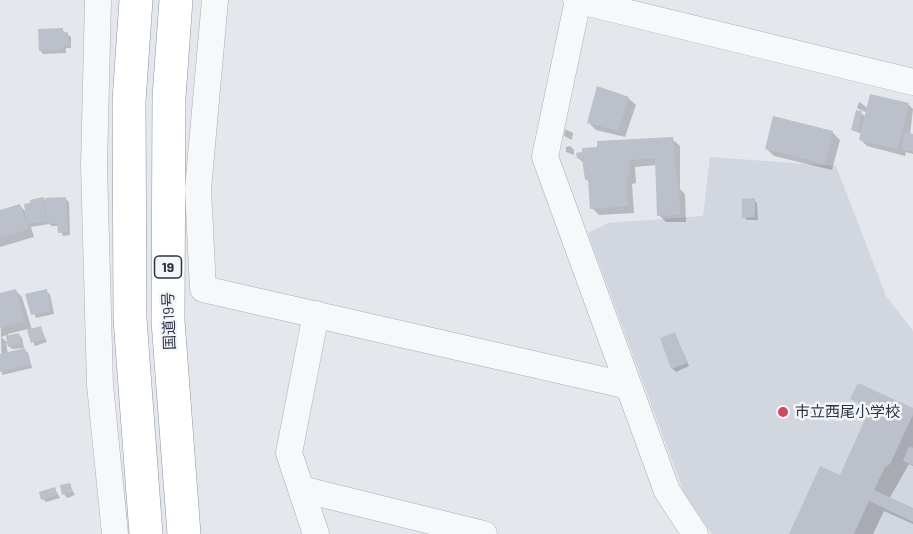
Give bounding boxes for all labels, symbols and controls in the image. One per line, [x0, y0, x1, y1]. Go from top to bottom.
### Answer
road number: 19 [154, 256, 182, 278]
street label: 国道19号 [159, 292, 179, 350]
place label: 市立西尾小学校 [795, 403, 900, 421]
marker: 市立西尾小学校 [776, 405, 790, 419]

